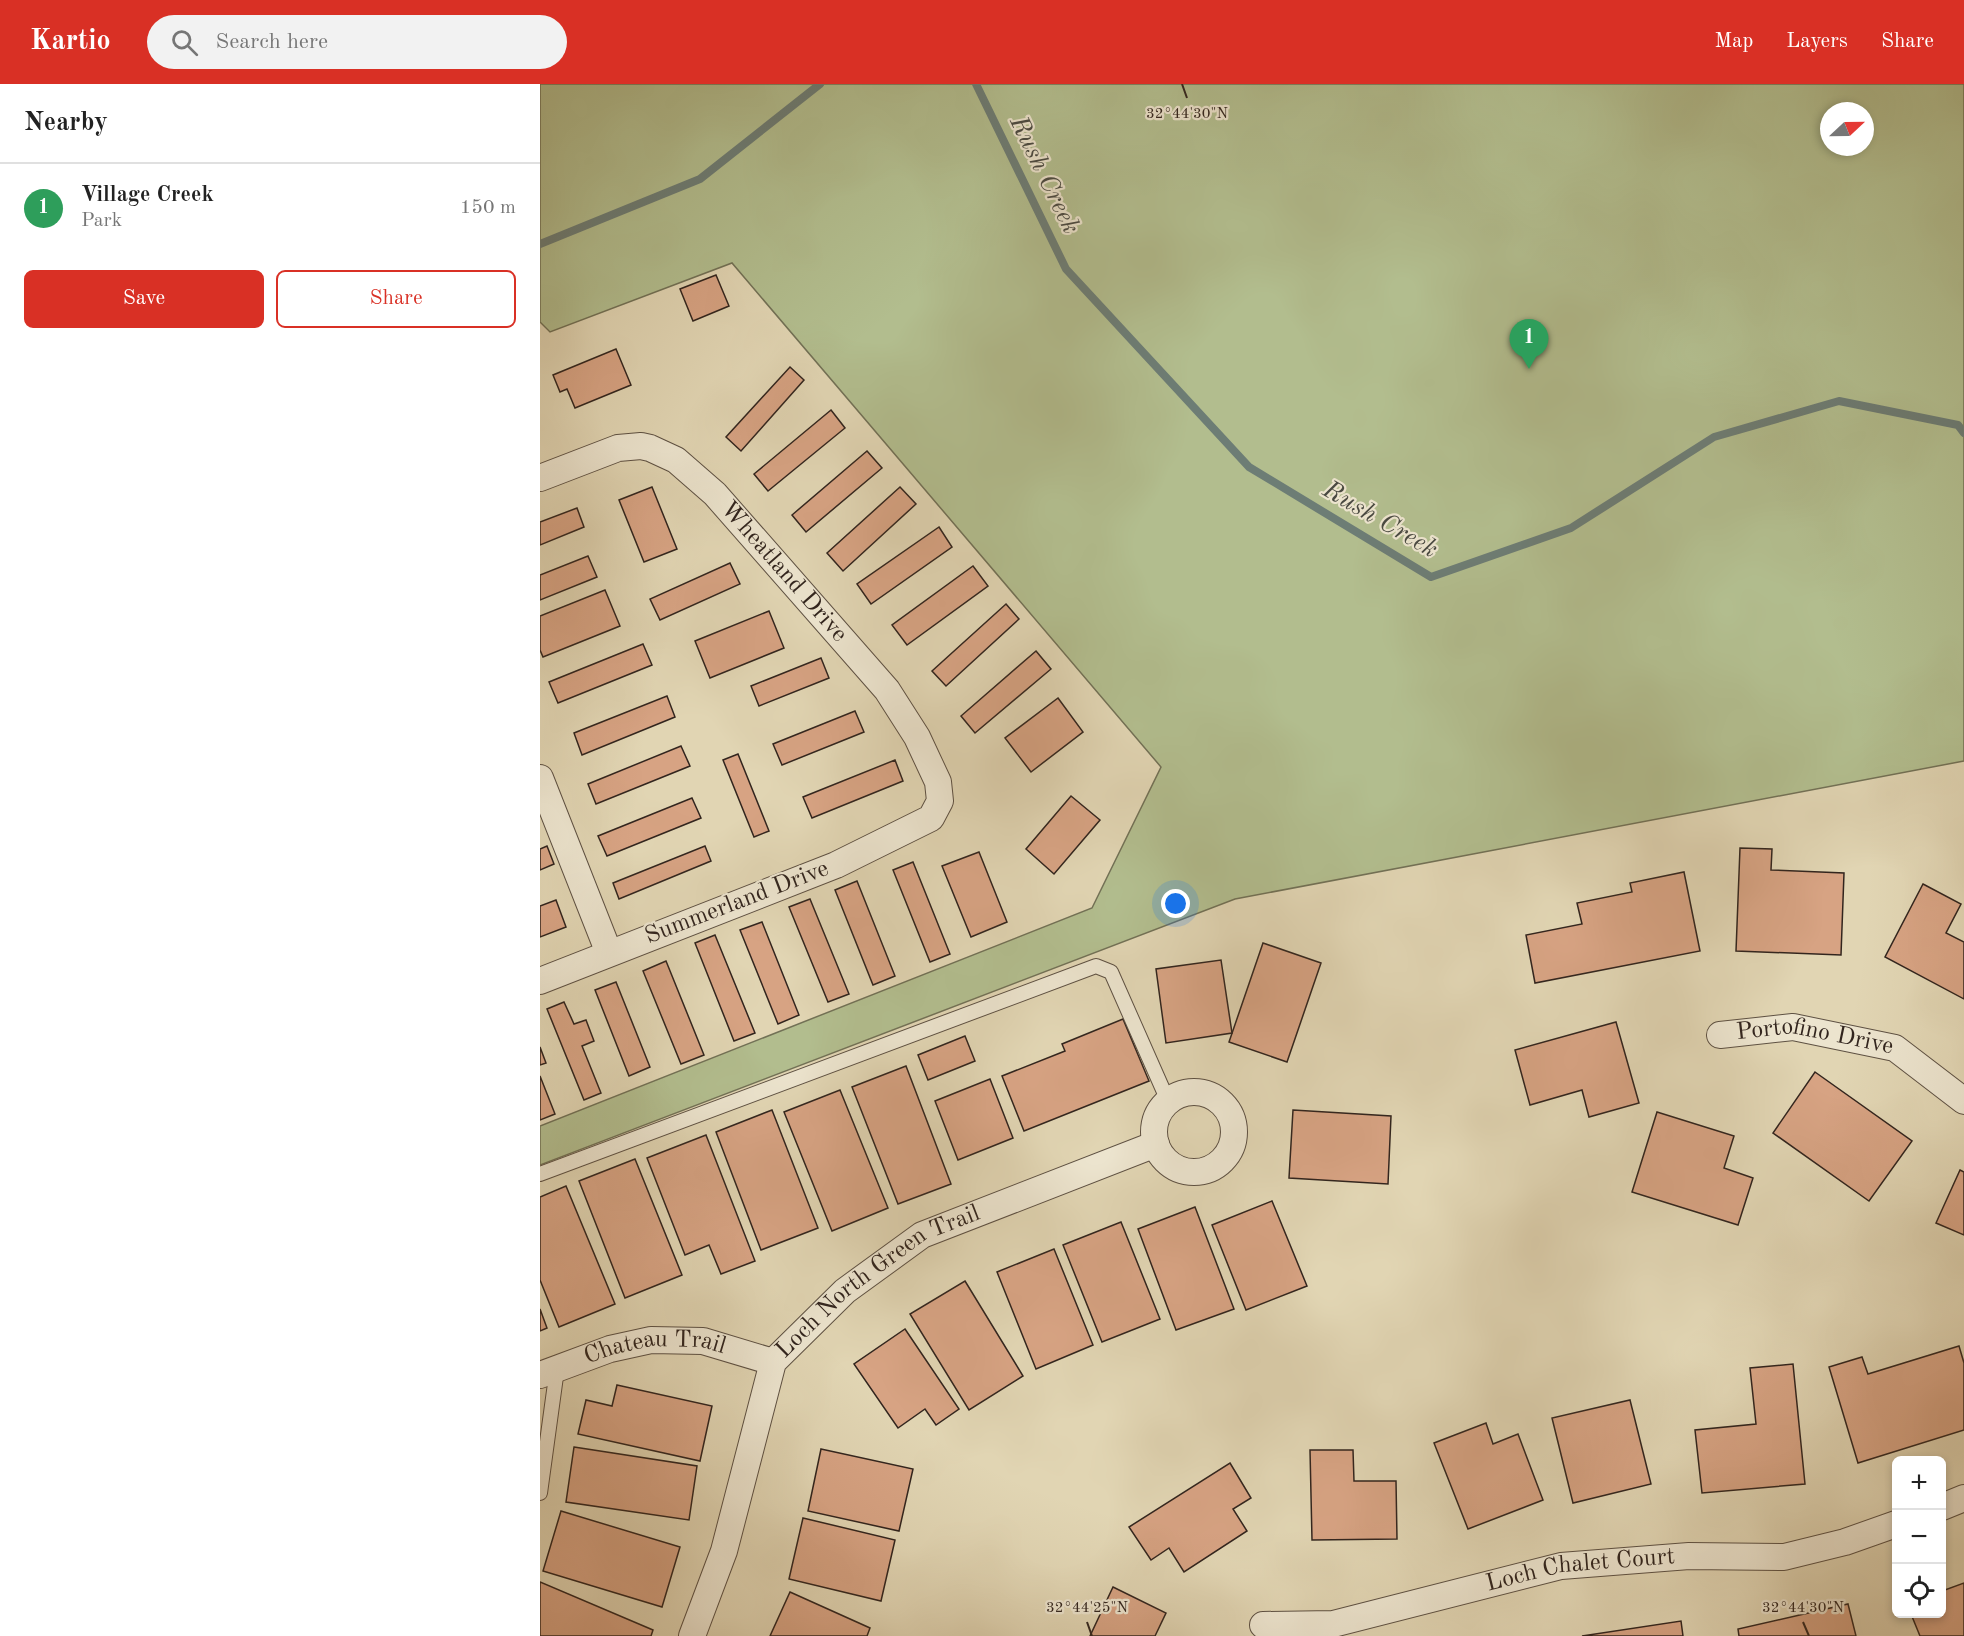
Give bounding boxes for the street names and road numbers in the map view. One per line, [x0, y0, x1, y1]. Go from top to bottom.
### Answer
street label: Wheatland Drive [716, 497, 851, 647]
street label: Summerland Drive [642, 857, 832, 949]
street label: Portofino Drive [1735, 1015, 1895, 1059]
street label: Loch North Green Trail [772, 1202, 983, 1363]
street label: Chateau Trail [581, 1327, 729, 1369]
street label: Loch Chalet Court [1484, 1545, 1676, 1597]

